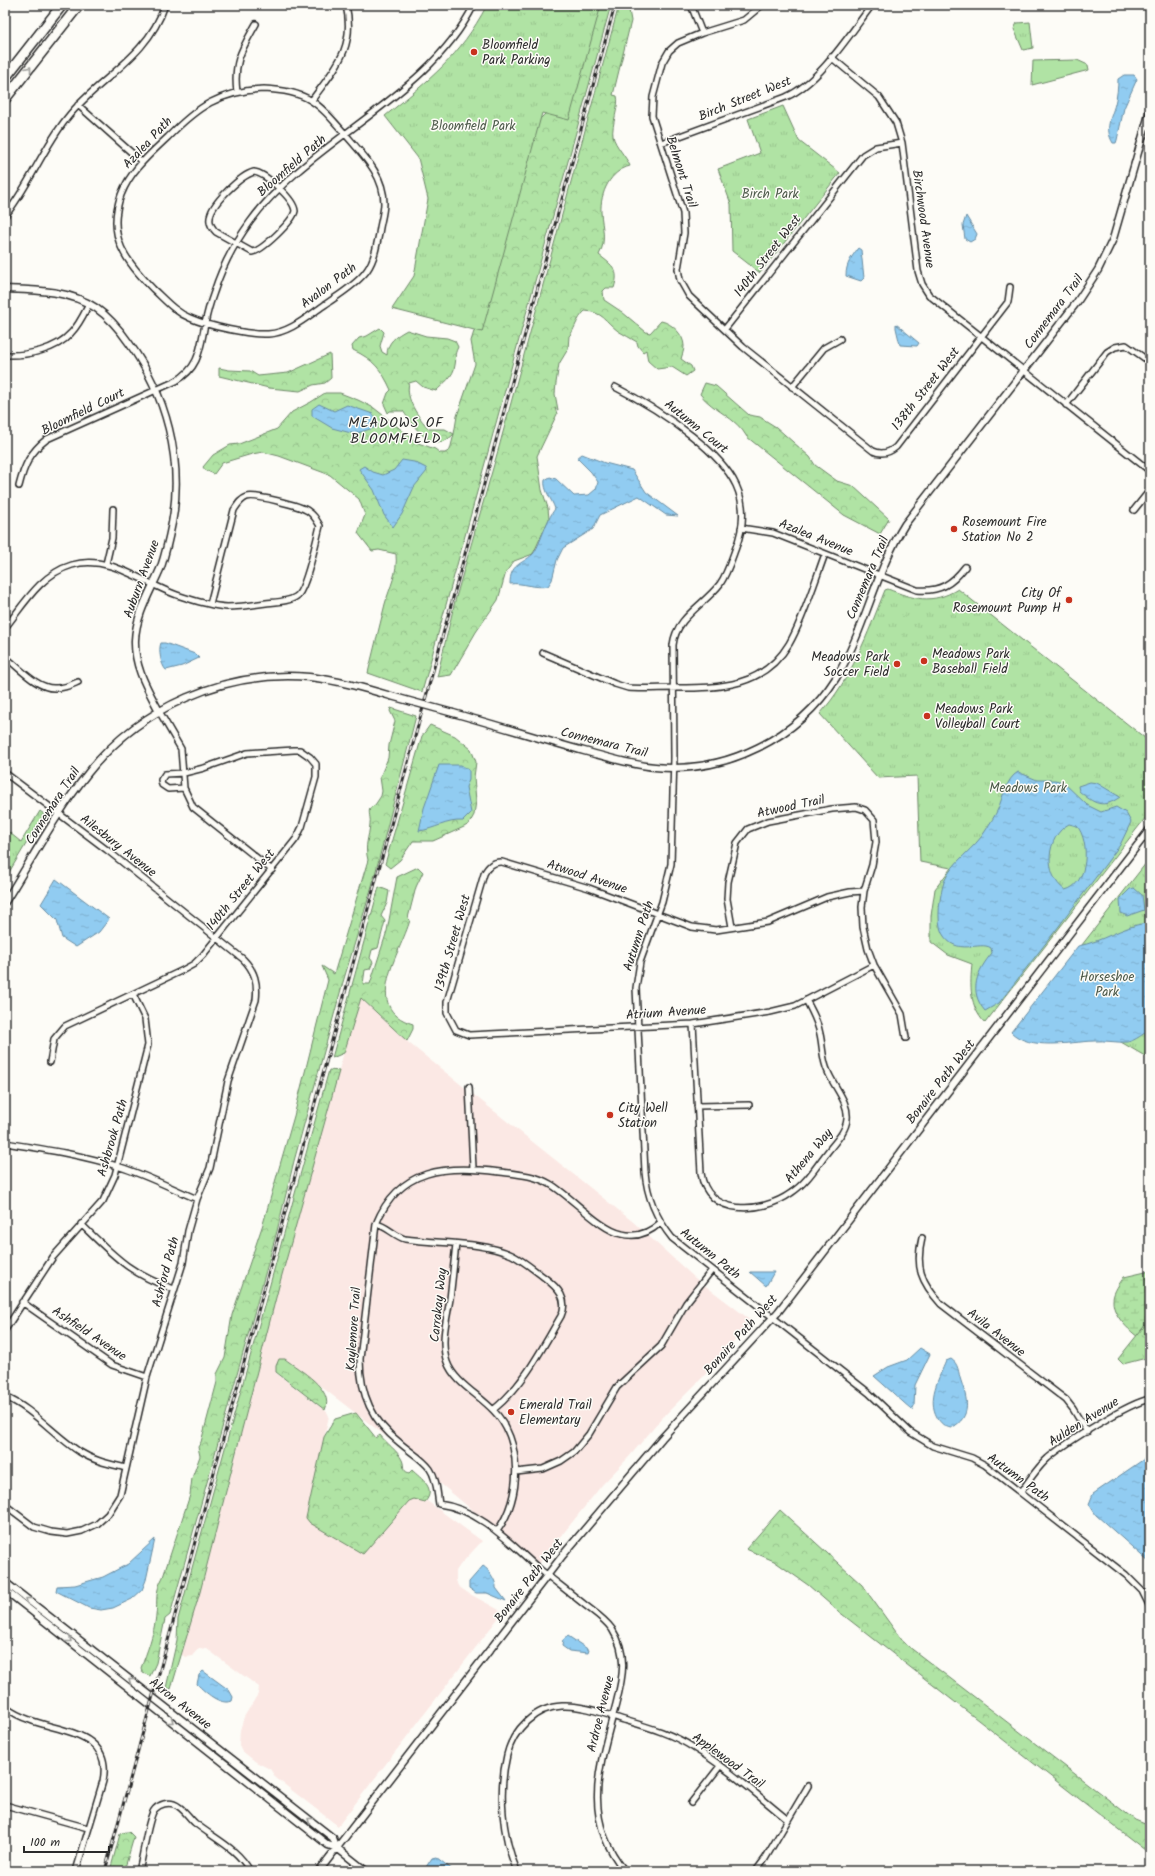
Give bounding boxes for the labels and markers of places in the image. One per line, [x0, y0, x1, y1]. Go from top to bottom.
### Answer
place label: Bloomfield Park Parking [482, 35, 551, 71]
marker: Bloomfield Park Parking [469, 47, 479, 57]
place label: Rosemount Fire Station No 2 [962, 512, 1047, 548]
marker: Rosemount Fire Station No 2 [949, 524, 959, 534]
place label: City Of Rosemount Pump H [953, 583, 1062, 619]
marker: City Of Rosemount Pump H [1064, 595, 1074, 605]
place label: Meadows Park Baseball Field [932, 644, 1011, 680]
place label: Meadows Park Soccer Field [811, 647, 890, 683]
marker: Meadows Park Baseball Field [919, 656, 929, 666]
marker: Meadows Park Soccer Field [892, 659, 902, 669]
place label: Meadows Park Volleyball Court [935, 699, 1021, 735]
marker: Meadows Park Volleyball Court [922, 711, 932, 721]
place label: City Well Station [618, 1098, 668, 1134]
marker: City Well Station [605, 1110, 615, 1120]
place label: Emerald Trail Elementary [519, 1395, 592, 1431]
marker: Emerald Trail Elementary [506, 1407, 516, 1417]

